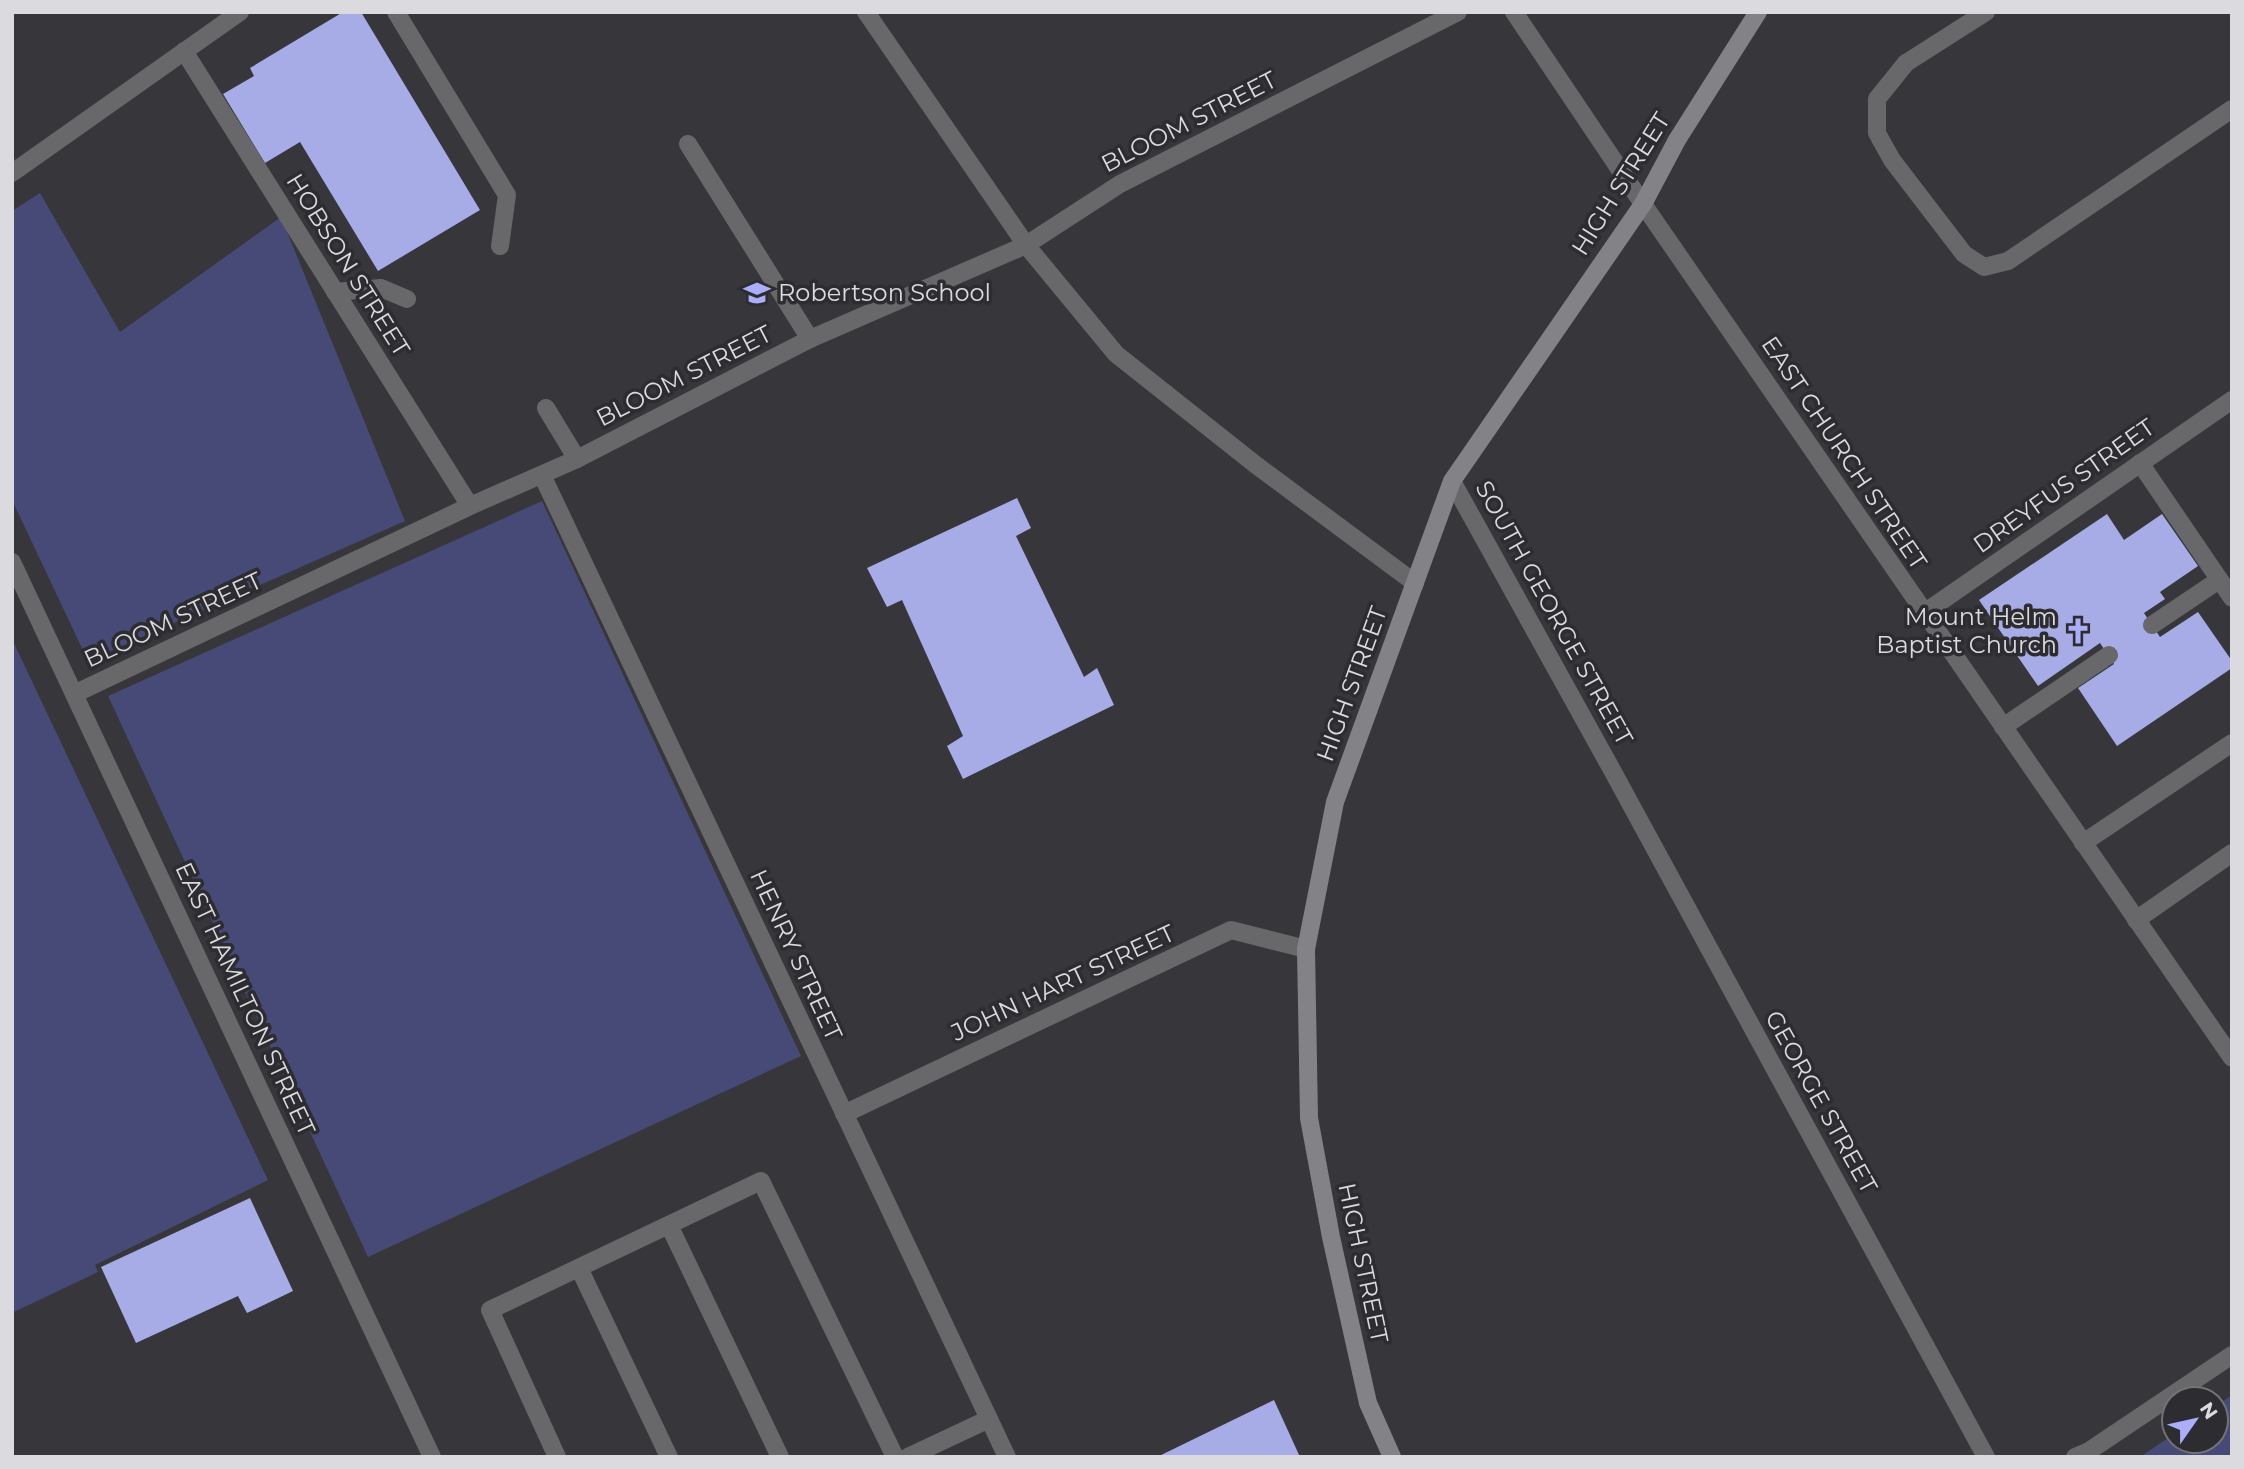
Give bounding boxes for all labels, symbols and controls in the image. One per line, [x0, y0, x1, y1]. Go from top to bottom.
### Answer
street label: BLOOM STREET [1096, 65, 1281, 178]
street label: HIGH STREET [1565, 107, 1676, 260]
street label: HOBSON STREET [280, 168, 416, 362]
school or university icon: Robertson School [742, 278, 772, 308]
place label: Robertson School [778, 278, 991, 307]
street label: BLOOM STREET [591, 319, 776, 432]
street label: EAST CHURCH STREET [1755, 331, 1933, 575]
street label: DREYFUS STREET [1967, 412, 2160, 559]
street label: SOUTH GEORGE STREET [1470, 476, 1639, 750]
street label: BLOOM STREET [79, 566, 267, 673]
street label: HIGH STREET [1310, 602, 1393, 765]
place label: Mount Helm Baptist Church [1876, 602, 2057, 659]
church icon: Mount Helm Baptist Church [2063, 616, 2093, 646]
street label: EAST HAMILTON STREET [169, 858, 322, 1140]
street label: HENRY STREET [744, 865, 849, 1045]
street label: JOHN HART STREET [946, 918, 1179, 1047]
street label: GEORGE STREET [1759, 1005, 1884, 1198]
street label: HIGH STREET [1332, 1180, 1395, 1346]
north arrow [2160, 1385, 2230, 1455]
text: N [2195, 1398, 2223, 1424]

